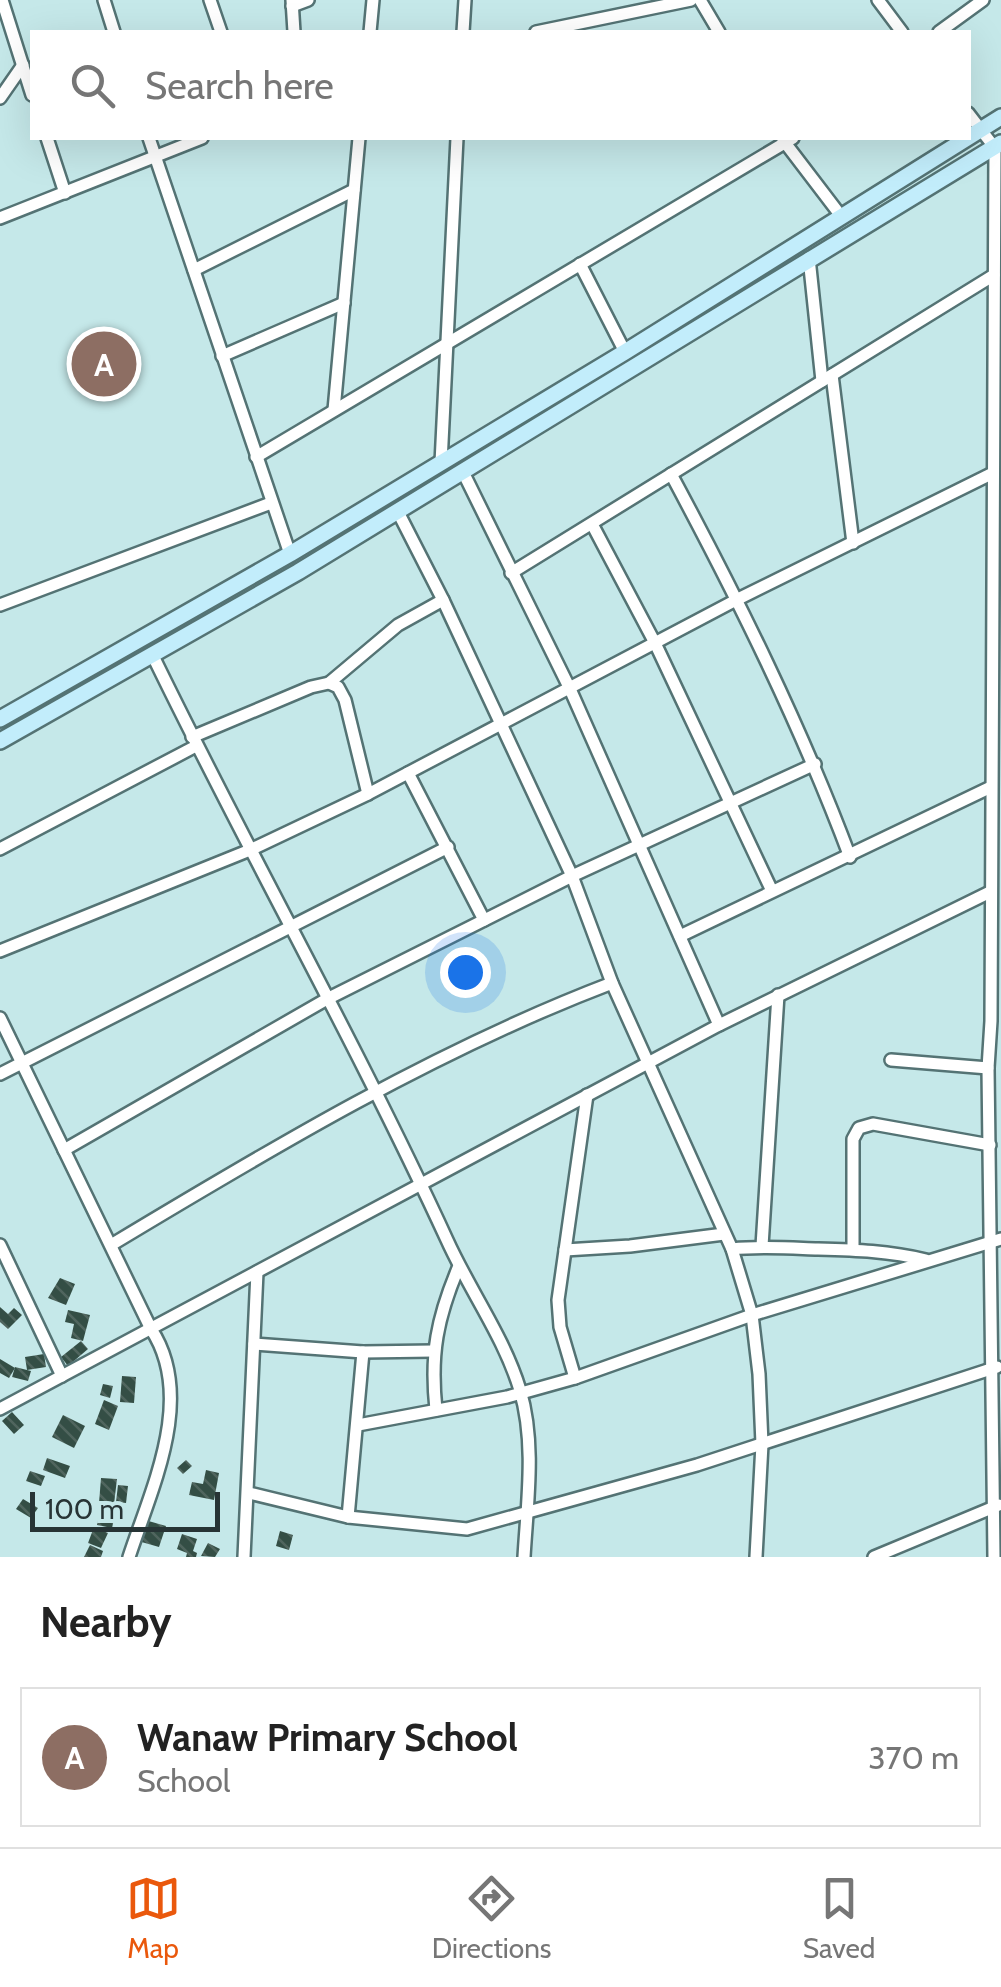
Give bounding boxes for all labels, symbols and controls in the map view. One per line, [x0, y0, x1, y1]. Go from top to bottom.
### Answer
search box [30, 30, 971, 140]
icon: search [65, 58, 120, 113]
text: Search here [145, 62, 334, 109]
pin: A [72, 326, 136, 402]
your location [440, 947, 491, 998]
scale bar [30, 1487, 220, 1532]
text: 100 m [45, 1492, 124, 1526]
text: Nearby [40, 1596, 172, 1648]
text: Wanaw Primary School [137, 1714, 518, 1761]
text: A [64, 1738, 85, 1777]
text: 370 m [868, 1738, 959, 1777]
text: School [137, 1761, 230, 1800]
tab: Map [126, 1871, 181, 1965]
tab: Directions [432, 1871, 551, 1965]
tab: Saved [803, 1871, 875, 1965]

